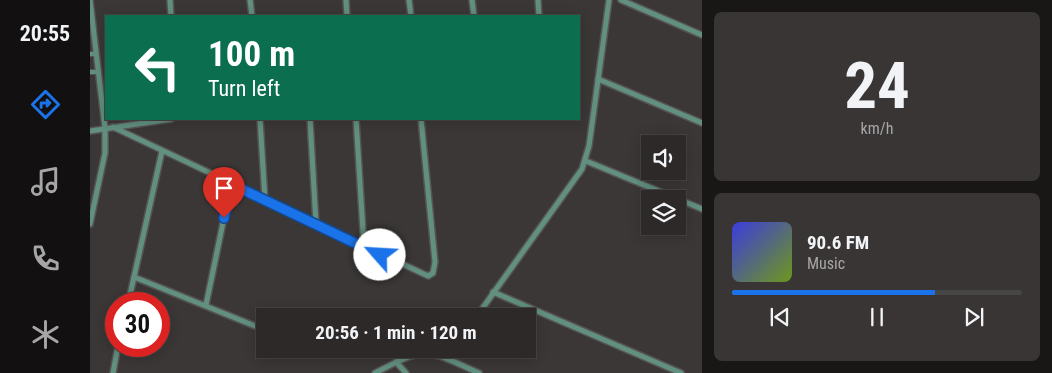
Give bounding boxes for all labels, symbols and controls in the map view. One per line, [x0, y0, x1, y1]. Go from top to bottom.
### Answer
text: 20:55 [20, 21, 70, 46]
text: 100 m [208, 34, 295, 75]
icon: left [125, 35, 190, 100]
text: 24 [844, 48, 910, 124]
text: Turn left [208, 76, 280, 101]
icon: directions [28, 87, 63, 122]
text: km/h [861, 119, 893, 138]
map controls [641, 135, 686, 235]
button: sound [641, 135, 686, 180]
icon: music [28, 164, 63, 199]
pin [203, 167, 245, 218]
icon: arrive [210, 174, 238, 202]
button: layers [641, 190, 686, 235]
position arrow [353, 228, 405, 280]
text: 90.6 FM [807, 231, 869, 254]
icon: phone [28, 241, 63, 276]
text: Music [807, 254, 845, 273]
speed limit sign: 30 [105, 292, 170, 357]
icon: previous [766, 303, 794, 331]
icon: pause [863, 303, 891, 331]
icon: next [960, 303, 988, 331]
icon: climate [28, 317, 63, 352]
text: 20:56 · 1 min · 120 m [315, 321, 477, 344]

